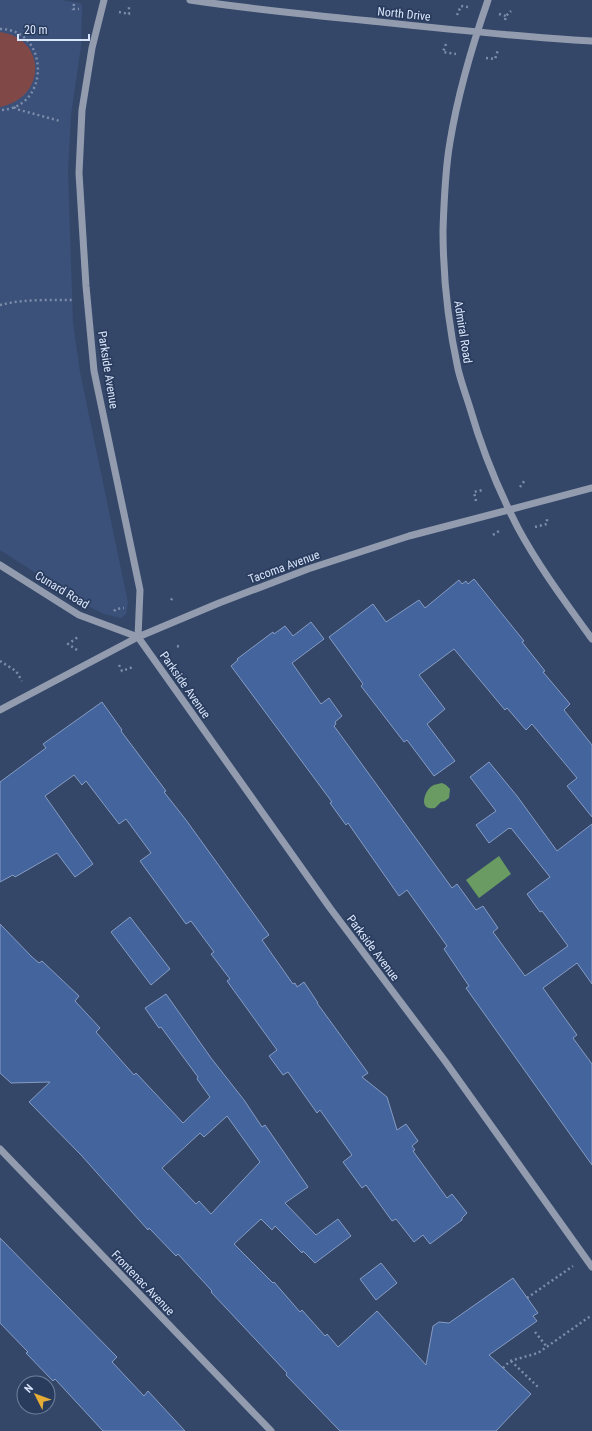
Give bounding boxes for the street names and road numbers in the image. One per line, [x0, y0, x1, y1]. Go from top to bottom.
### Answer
street label: North Drive [377, 4, 432, 24]
street label: Admiral Road [451, 300, 475, 364]
street label: Parkside Avenue [95, 330, 121, 410]
street label: Tacoma Avenue [246, 547, 322, 586]
street label: Cunard Road [32, 568, 92, 612]
street label: Parkside Avenue [157, 649, 213, 721]
street label: Parkside Avenue [344, 912, 402, 984]
street label: Frontenac Avenue [109, 1248, 178, 1319]

